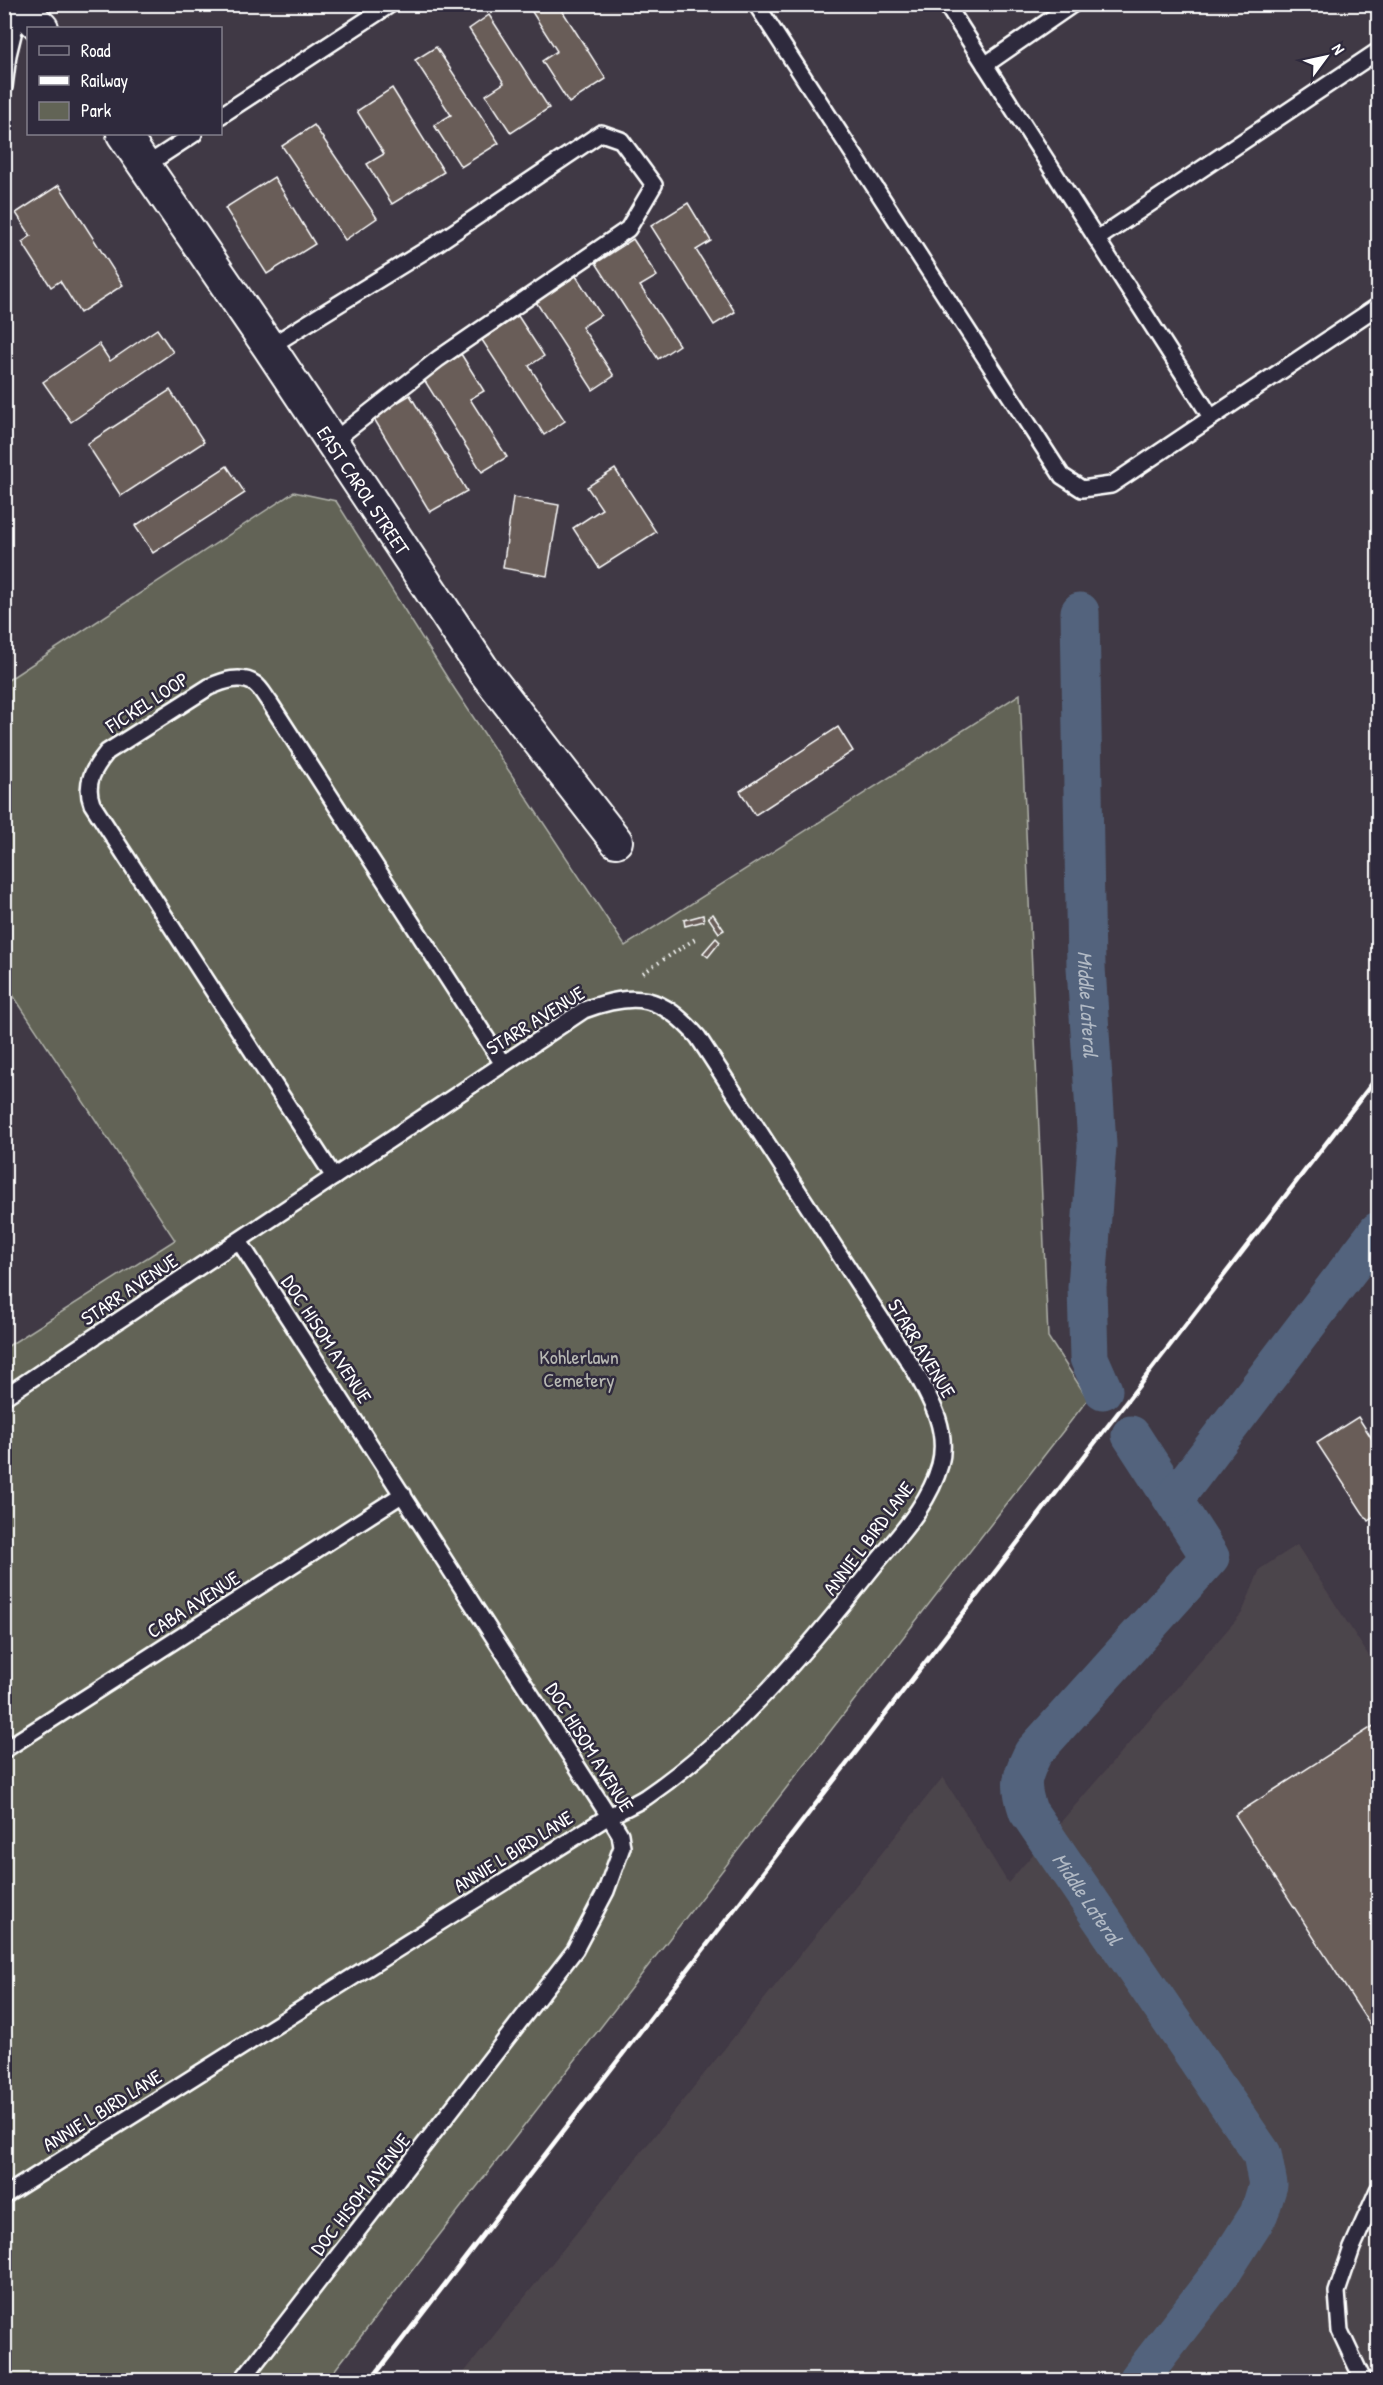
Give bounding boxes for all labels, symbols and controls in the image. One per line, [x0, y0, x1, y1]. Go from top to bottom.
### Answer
legend [27, 27, 222, 135]
north arrow [1296, 27, 1356, 87]
text: Road [81, 38, 111, 63]
text: N [1327, 39, 1350, 59]
text: Railway [81, 68, 128, 93]
text: Park [81, 98, 112, 123]
street label: EAST CAROL STREET [311, 420, 417, 560]
street label: FICKEL LOOP [99, 665, 194, 739]
water label: Middle Lateral [1071, 951, 1106, 1059]
street label: STARR AVENUE [481, 979, 590, 1061]
street label: STARR AVENUE [75, 1247, 183, 1331]
street label: DOC HISOM AVENUE [276, 1270, 379, 1408]
street label: STARR AVENUE [882, 1293, 962, 1403]
park label: Kohlerlawn Cemetery [539, 1343, 619, 1393]
street label: ANNIE L BIRD LANE [816, 1475, 920, 1600]
street label: CABA AVENUE [141, 1564, 245, 1644]
street label: DOC HISOM AVENUE [540, 1677, 641, 1817]
street label: ANNIE L BIRD LANE [448, 1803, 578, 1898]
water label: Middle Lateral [1046, 1847, 1130, 1952]
street label: ANNIE L BIRD LANE [37, 2062, 167, 2157]
street label: DOC HISOM AVENUE [304, 2128, 416, 2260]

